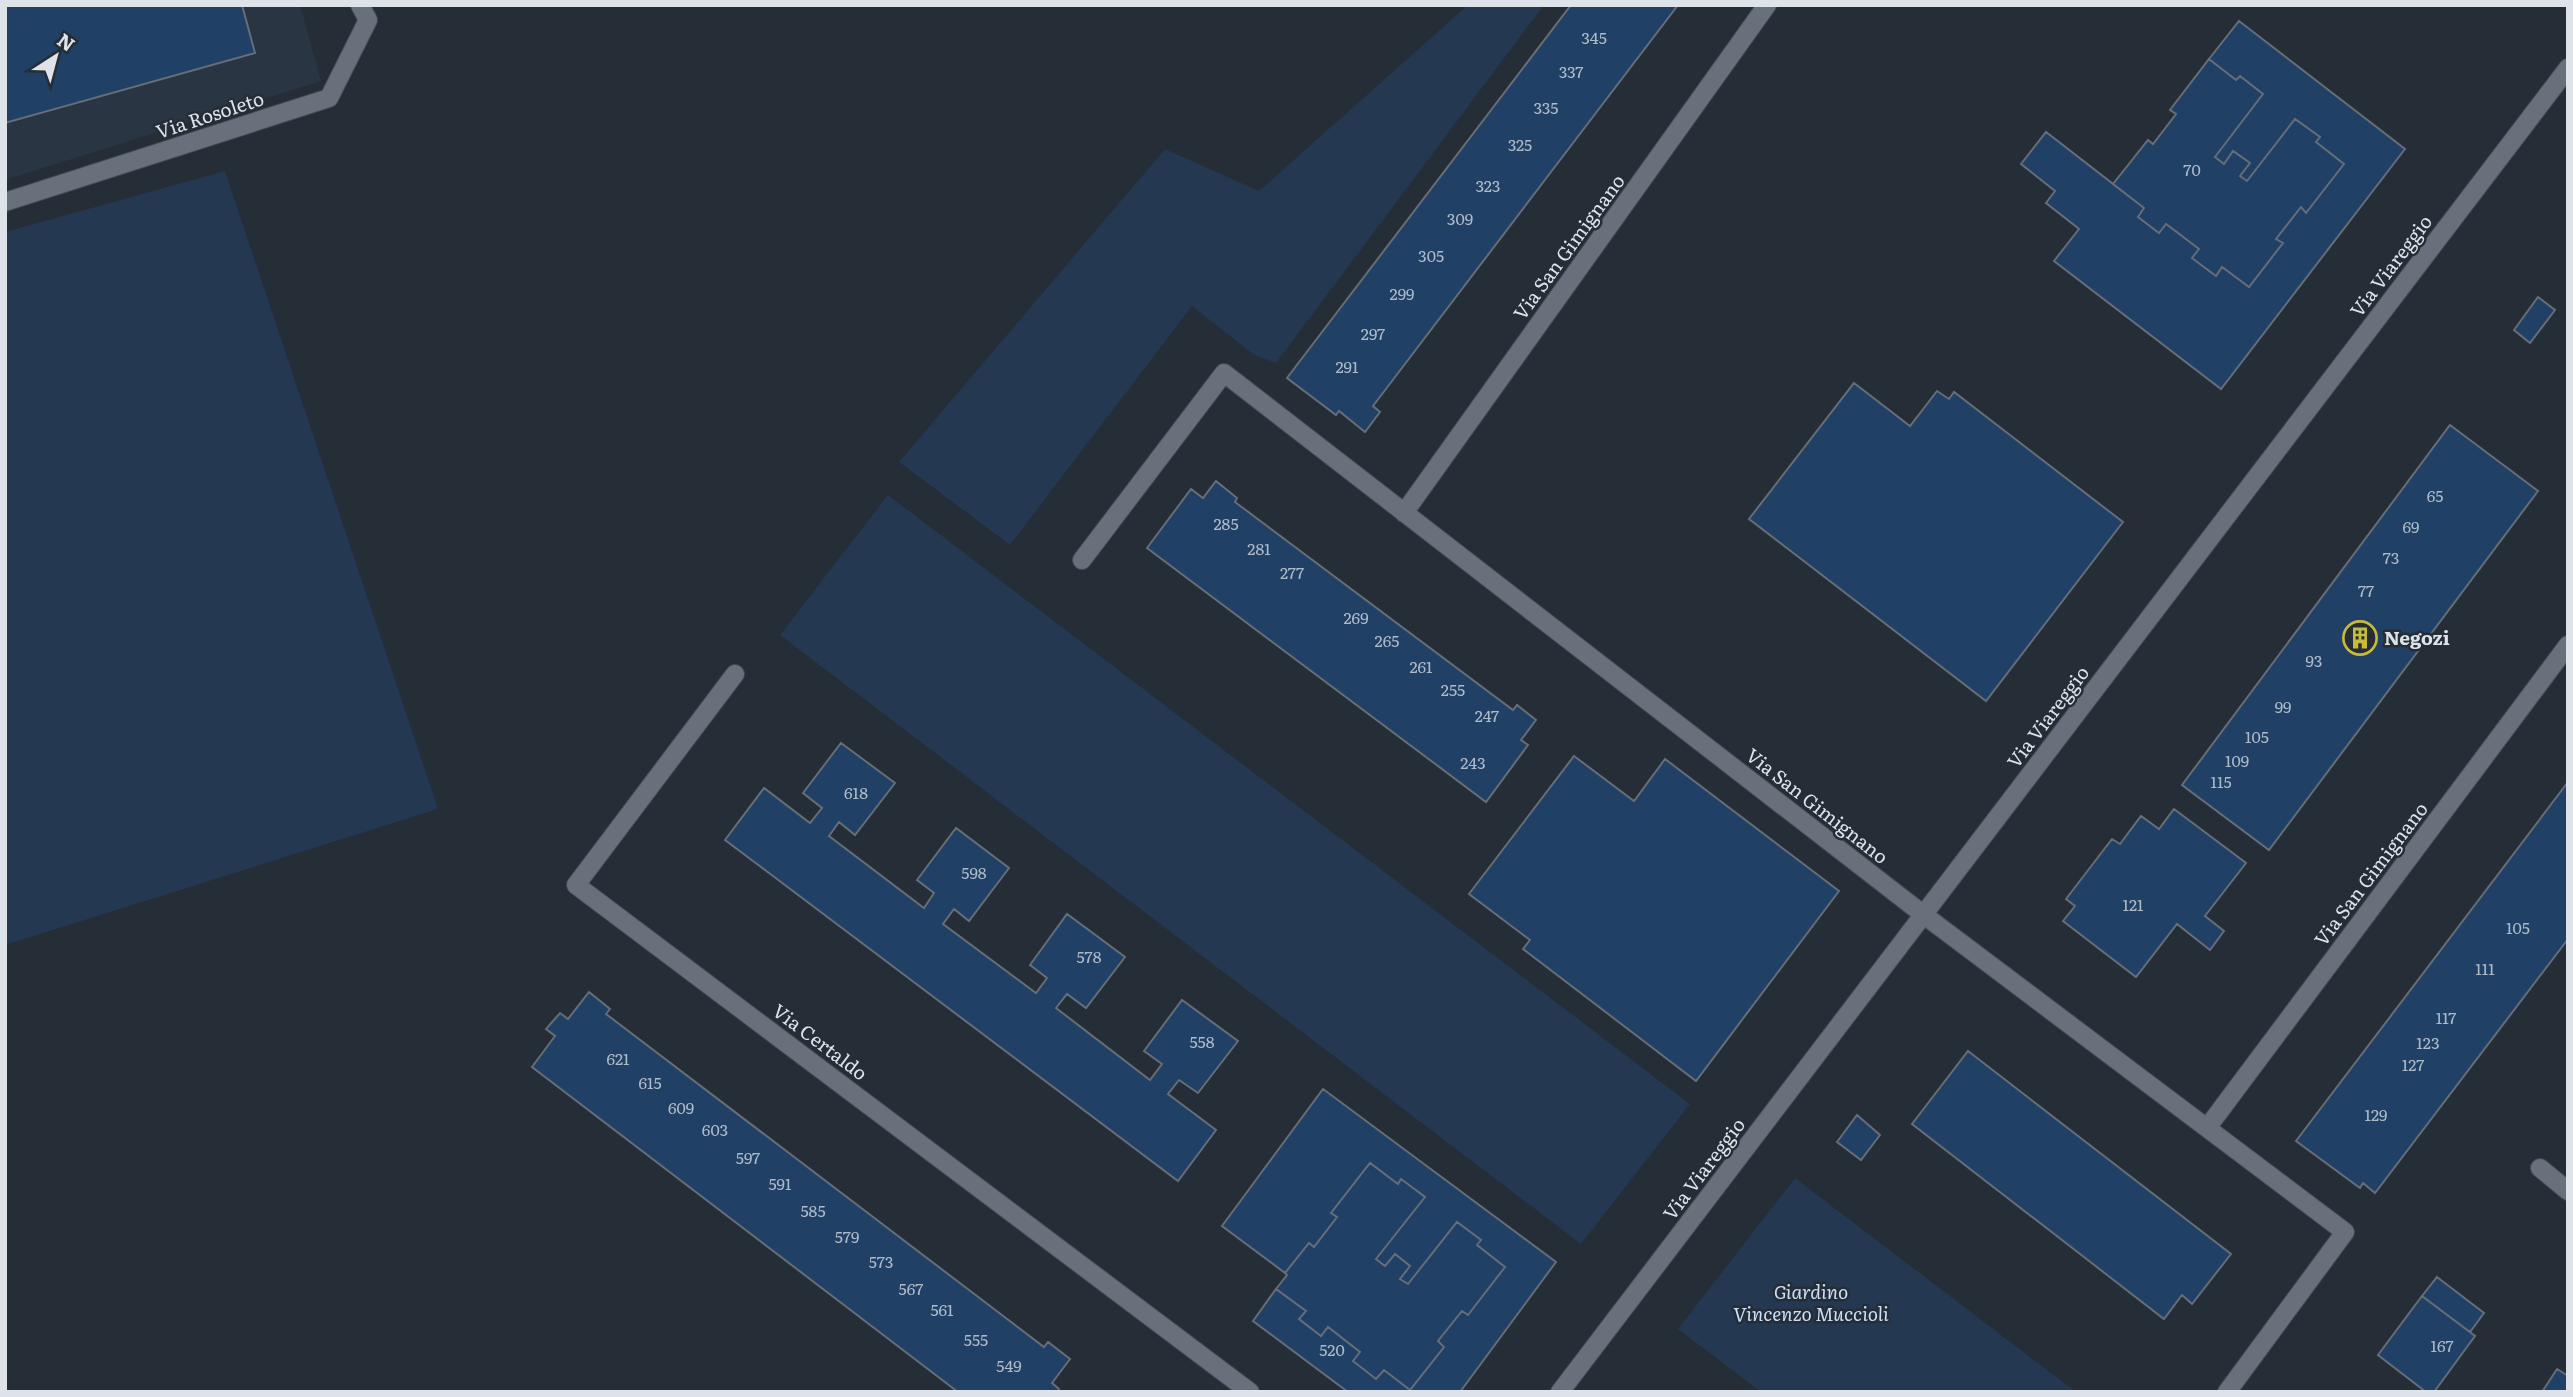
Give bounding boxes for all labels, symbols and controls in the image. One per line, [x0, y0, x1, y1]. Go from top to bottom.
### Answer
north arrow [21, 21, 91, 91]
text: N [52, 25, 81, 57]
house number: 345 [1581, 25, 1607, 49]
house number: 337 [1559, 59, 1583, 83]
street label: Via Rosoleto [152, 83, 267, 145]
house number: 335 [1534, 95, 1558, 119]
house number: 325 [1508, 132, 1532, 156]
house number: 70 [2183, 157, 2201, 181]
street label: Via San Gimignano [1506, 168, 1631, 325]
house number: 323 [1476, 173, 1500, 197]
house number: 309 [1447, 206, 1473, 230]
street label: Via Viareggio [2342, 208, 2438, 322]
house number: 305 [1418, 243, 1444, 267]
house number: 299 [1390, 281, 1414, 305]
house number: 297 [1361, 321, 1385, 345]
house number: 291 [1336, 354, 1359, 378]
house number: 65 [2427, 483, 2443, 507]
house number: 285 [1213, 511, 1239, 535]
house number: 69 [2403, 514, 2419, 538]
house number: 281 [1247, 536, 1271, 560]
house number: 73 [2383, 545, 2399, 569]
house number: 277 [1280, 560, 1304, 584]
house number: 77 [2358, 578, 2374, 602]
house number: 269 [1343, 605, 1369, 629]
building icon: Negozi [2341, 619, 2379, 657]
place label: Negozi [2384, 623, 2450, 651]
house number: 265 [1375, 628, 1399, 652]
house number: 93 [2305, 648, 2323, 672]
house number: 261 [1409, 654, 1433, 678]
street label: Via Viareggio [1999, 659, 2095, 773]
house number: 255 [1441, 677, 1465, 701]
house number: 99 [2275, 694, 2291, 718]
house number: 247 [1475, 703, 1499, 727]
house number: 105 [2245, 724, 2269, 748]
street label: Via San Gimignano [1740, 741, 1895, 870]
house number: 109 [2225, 748, 2249, 772]
house number: 243 [1460, 750, 1486, 774]
house number: 115 [2210, 769, 2232, 793]
house number: 618 [844, 780, 868, 804]
street label: Via San Gimignano [2307, 796, 2434, 951]
house number: 598 [961, 860, 987, 884]
house number: 121 [2122, 892, 2144, 916]
house number: 105 [2506, 915, 2530, 939]
house number: 578 [1077, 944, 1102, 968]
house number: 111 [2475, 956, 2495, 980]
street label: Via Certaldo [767, 996, 874, 1086]
house number: 117 [2436, 1005, 2456, 1029]
house number: 558 [1189, 1029, 1215, 1053]
house number: 123 [2416, 1030, 2440, 1054]
house number: 621 [606, 1046, 630, 1070]
house number: 127 [2402, 1052, 2424, 1076]
house number: 615 [638, 1070, 662, 1094]
house number: 609 [668, 1095, 694, 1119]
house number: 129 [2365, 1102, 2388, 1126]
street label: Via Viareggio [1655, 1111, 1751, 1225]
house number: 603 [702, 1117, 728, 1141]
house number: 597 [736, 1145, 760, 1169]
house number: 591 [768, 1171, 792, 1195]
house number: 585 [800, 1198, 826, 1222]
house number: 579 [835, 1224, 859, 1248]
house number: 573 [869, 1249, 893, 1273]
house number: 567 [899, 1276, 923, 1300]
park label: Giardino Vincenzo Muccioli [1733, 1277, 1889, 1327]
house number: 561 [930, 1297, 954, 1321]
house number: 555 [964, 1327, 988, 1351]
house number: 167 [2430, 1333, 2454, 1357]
house number: 520 [1319, 1337, 1345, 1361]
house number: 549 [996, 1353, 1022, 1377]

